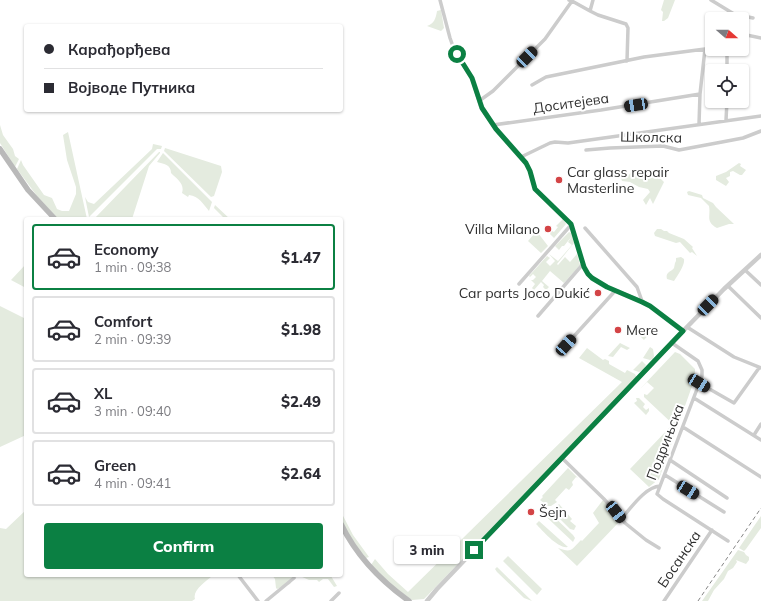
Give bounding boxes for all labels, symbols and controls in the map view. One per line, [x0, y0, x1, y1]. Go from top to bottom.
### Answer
north arrow [705, 12, 749, 56]
map controls [705, 12, 749, 108]
text: Карађорђева [68, 40, 171, 59]
car [514, 44, 540, 70]
route start [448, 45, 466, 63]
button: locate [705, 64, 749, 108]
text: Војводе Путника [68, 78, 195, 97]
street label: Доситејева [532, 89, 610, 117]
car [623, 97, 649, 113]
street label: Школска [620, 127, 682, 147]
place label: Car glass repair Masterline [567, 163, 670, 197]
marker: Car glass repair Masterline [554, 175, 564, 185]
place label: Villa Milano [465, 220, 540, 238]
marker: Villa Milano [543, 224, 553, 234]
icon: car [46, 239, 82, 275]
text: Economy [94, 240, 159, 259]
text: $1.47 [281, 248, 321, 267]
text: 1 min · 09:38 [94, 259, 171, 275]
place label: Car parts Joco Dukić [459, 284, 590, 302]
marker: Car parts Joco Dukić [593, 288, 603, 298]
car [695, 292, 721, 318]
icon: car [46, 311, 82, 347]
text: Comfort [94, 312, 152, 331]
text: $1.98 [281, 320, 321, 339]
place label: Mere [626, 321, 658, 339]
marker: Mere [613, 325, 623, 335]
text: 2 min · 09:39 [94, 331, 171, 347]
car [554, 332, 578, 358]
car [686, 372, 712, 394]
icon: car [46, 383, 82, 419]
text: XL [94, 384, 112, 403]
text: $2.49 [281, 392, 321, 411]
street label: Подрињска [642, 401, 688, 483]
text: 3 min · 09:40 [94, 403, 171, 419]
icon: car [46, 455, 82, 491]
text: Green [94, 456, 136, 475]
text: $2.64 [281, 464, 321, 483]
text: 4 min · 09:41 [94, 475, 171, 491]
car [675, 479, 701, 501]
car [604, 499, 628, 525]
place label: Šejn [539, 503, 567, 521]
marker: Šejn [526, 507, 536, 517]
button: Confirm [44, 523, 323, 569]
street label: Босанска [653, 527, 705, 591]
callout: 3 min [394, 536, 460, 564]
route end [465, 541, 483, 559]
text: 3 min [410, 542, 444, 558]

